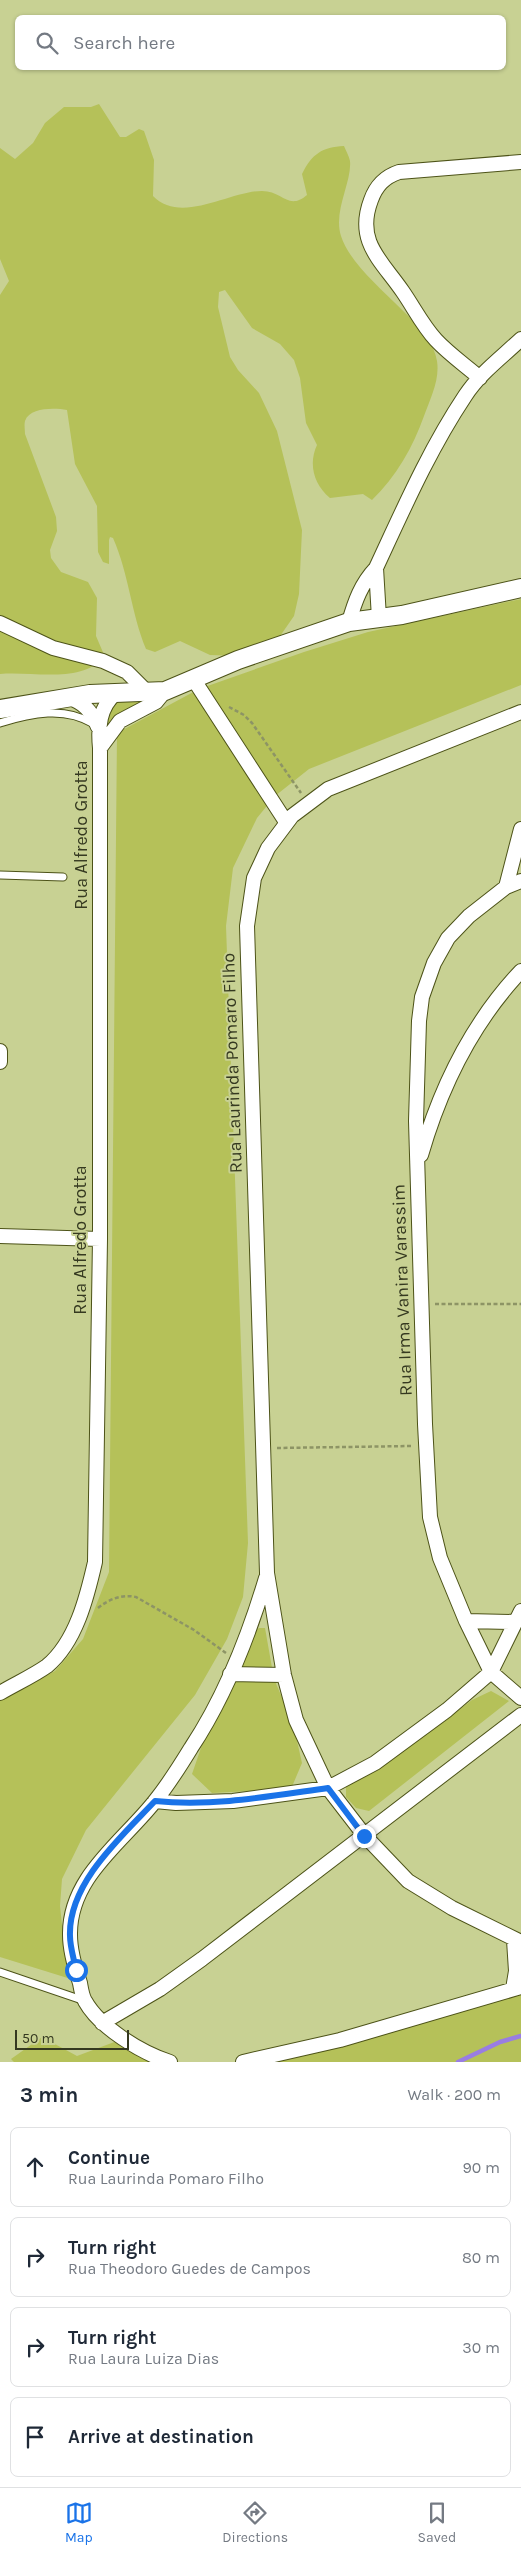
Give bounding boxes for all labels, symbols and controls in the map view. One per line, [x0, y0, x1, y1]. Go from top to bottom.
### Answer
search box [15, 15, 506, 70]
icon: search [33, 29, 61, 57]
text: Search here [73, 32, 175, 54]
street label: Rua Alfredo Grotta [70, 760, 92, 910]
street label: Rua Laurinda Pomaro Filho [217, 952, 247, 1174]
street label: Rua Alfredo Grotta [69, 1165, 91, 1315]
street label: Rua Irma Vanira Varassim [387, 1184, 417, 1396]
route end [353, 1825, 376, 1848]
route start [65, 1959, 88, 1982]
scale bar [15, 2027, 129, 2050]
text: 50 m [22, 2030, 55, 2047]
text: 3 min [20, 2083, 78, 2107]
text: Walk · 200 m [407, 2085, 501, 2104]
text: Continue [68, 2147, 150, 2169]
icon: ahead [21, 2153, 49, 2181]
text: 90 m [462, 2158, 500, 2177]
text: Rua Laurinda Pomaro Filho [68, 2169, 264, 2188]
text: Turn right [68, 2237, 157, 2259]
icon: right [21, 2243, 49, 2271]
text: 80 m [462, 2248, 500, 2267]
text: Rua Theodoro Guedes de Campos [68, 2259, 311, 2278]
text: Turn right [68, 2327, 157, 2349]
icon: right [21, 2333, 49, 2361]
text: 30 m [462, 2338, 500, 2357]
text: Rua Laura Luiza Dias [68, 2349, 219, 2368]
icon: arrive [21, 2423, 49, 2451]
text: Arrive at destination [68, 2426, 254, 2448]
tab: Map [65, 2499, 93, 2546]
tab: Directions [222, 2499, 288, 2546]
tab: Saved [418, 2499, 456, 2546]

